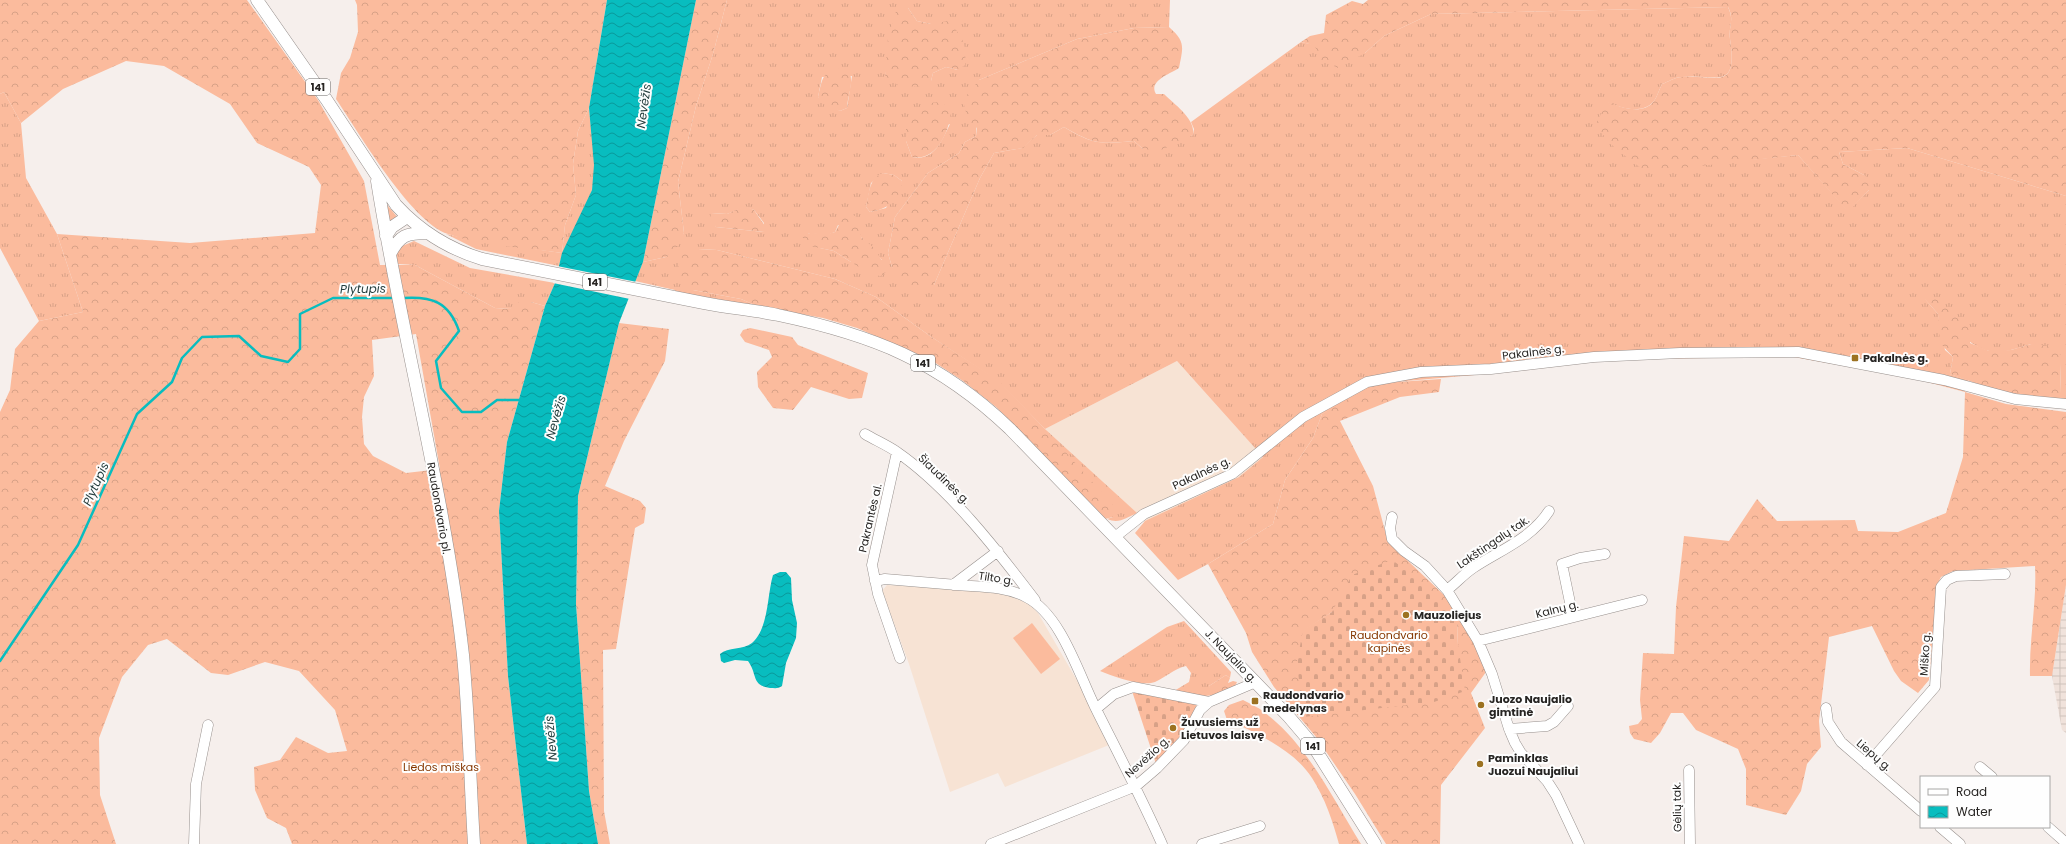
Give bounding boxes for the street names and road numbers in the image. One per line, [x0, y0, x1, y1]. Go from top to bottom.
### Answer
road number: 141 [306, 79, 330, 95]
road number: 141 [583, 274, 607, 290]
street label: Pakalnės g. [1501, 340, 1565, 364]
road number: 141 [911, 355, 935, 371]
street label: Šiaudinės g. [915, 450, 973, 508]
street label: Pakalnės g. [1170, 453, 1232, 493]
street label: Raudondvario pl. [423, 461, 455, 555]
street label: Pakrantės al. [854, 482, 886, 554]
street label: Lakštingalų tak. [1454, 512, 1532, 572]
street label: Tilto g. [977, 567, 1015, 589]
street label: Kalnų g. [1534, 596, 1580, 622]
street label: J. Naujalio g. [1201, 626, 1261, 686]
street label: Miško g. [1916, 632, 1934, 676]
street label: Nevėžio g. [1121, 733, 1173, 781]
street label: Liepų g. [1853, 735, 1895, 775]
road number: 141 [1301, 738, 1325, 754]
street label: Gėlių tak. [1669, 782, 1685, 832]

